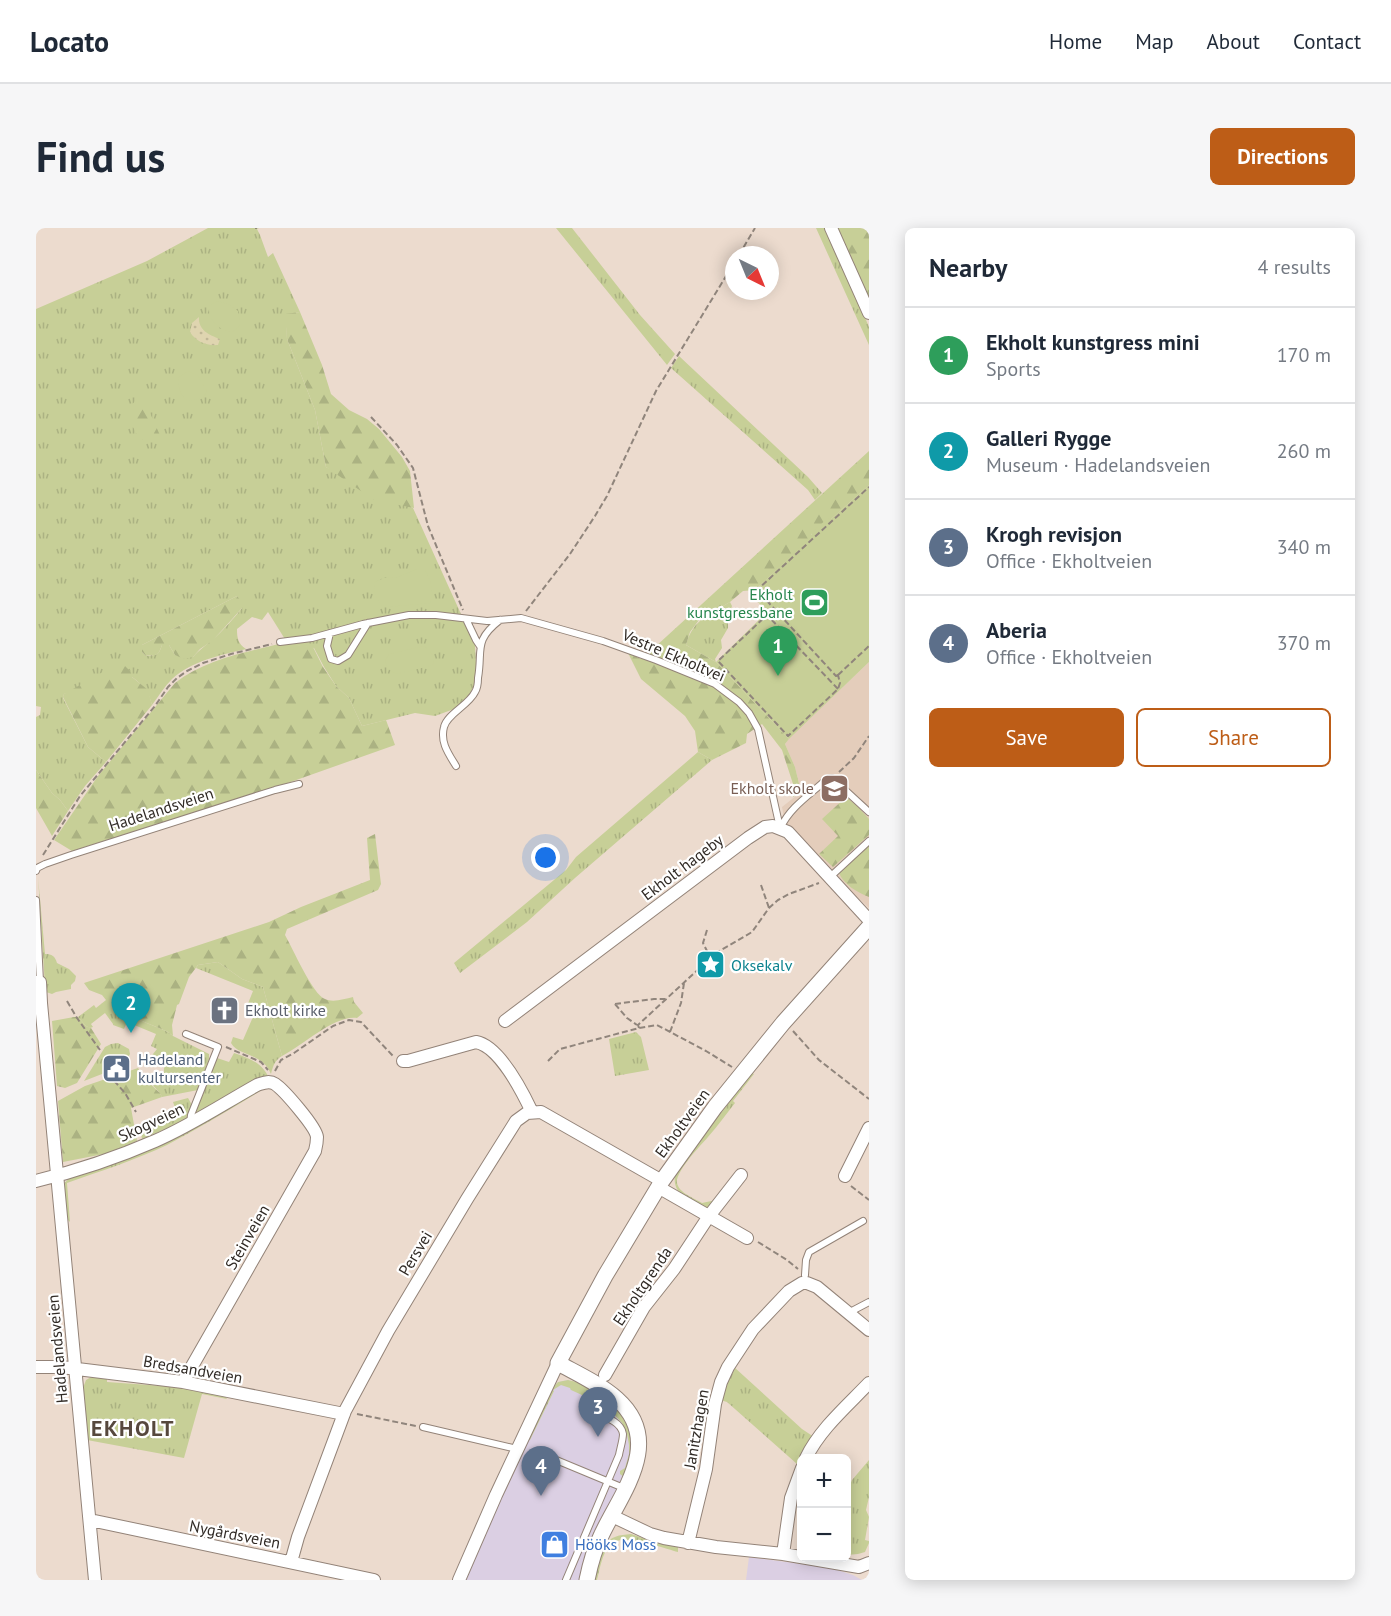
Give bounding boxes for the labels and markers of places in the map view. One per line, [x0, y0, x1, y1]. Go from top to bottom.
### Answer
place label: Ekholt kunstgressbane [687, 584, 794, 622]
sports icon: Ekholt kunstgressbane [798, 587, 830, 619]
pin: 1 [758, 626, 798, 676]
school or university icon: Ekholt skole [819, 772, 851, 804]
place label: Ekholt skole [730, 778, 814, 798]
place icon: Oksekalv [694, 949, 726, 981]
place label: Oksekalv [731, 955, 793, 975]
pin: 2 [112, 984, 151, 1033]
church icon: Ekholt kirke [208, 994, 240, 1026]
place label: Ekholt kirke [245, 1000, 326, 1020]
place label: Hadeland kultursenter [138, 1049, 221, 1087]
public building icon: Hadeland kultursenter [101, 1052, 133, 1084]
pin: 3 [578, 1388, 618, 1437]
pin: 4 [522, 1446, 560, 1496]
shop icon: Hööks Moss [538, 1528, 570, 1560]
place label: Hööks Moss [575, 1534, 657, 1554]

